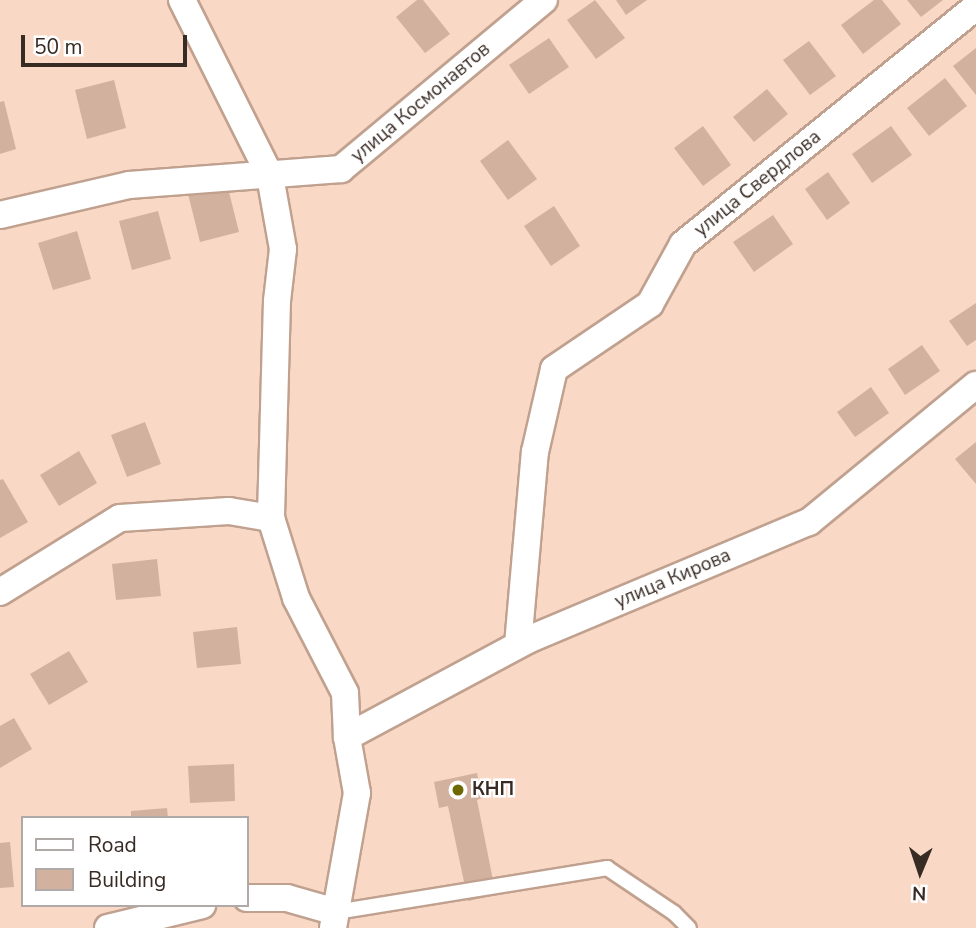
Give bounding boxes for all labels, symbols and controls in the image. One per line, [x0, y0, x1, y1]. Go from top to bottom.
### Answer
scale bar [24, 21, 191, 65]
text: 50 m [34, 33, 83, 61]
street label: улица Космонавтов [347, 38, 495, 168]
street label: улица Свердлова [690, 126, 826, 242]
street label: улица Кирова [612, 544, 734, 614]
place label: КНП [472, 779, 514, 801]
marker: КНП [450, 782, 466, 798]
legend [21, 816, 248, 907]
text: Road [88, 831, 137, 859]
north arrow [885, 837, 955, 907]
text: Building [88, 866, 166, 894]
text: N [912, 880, 927, 906]

